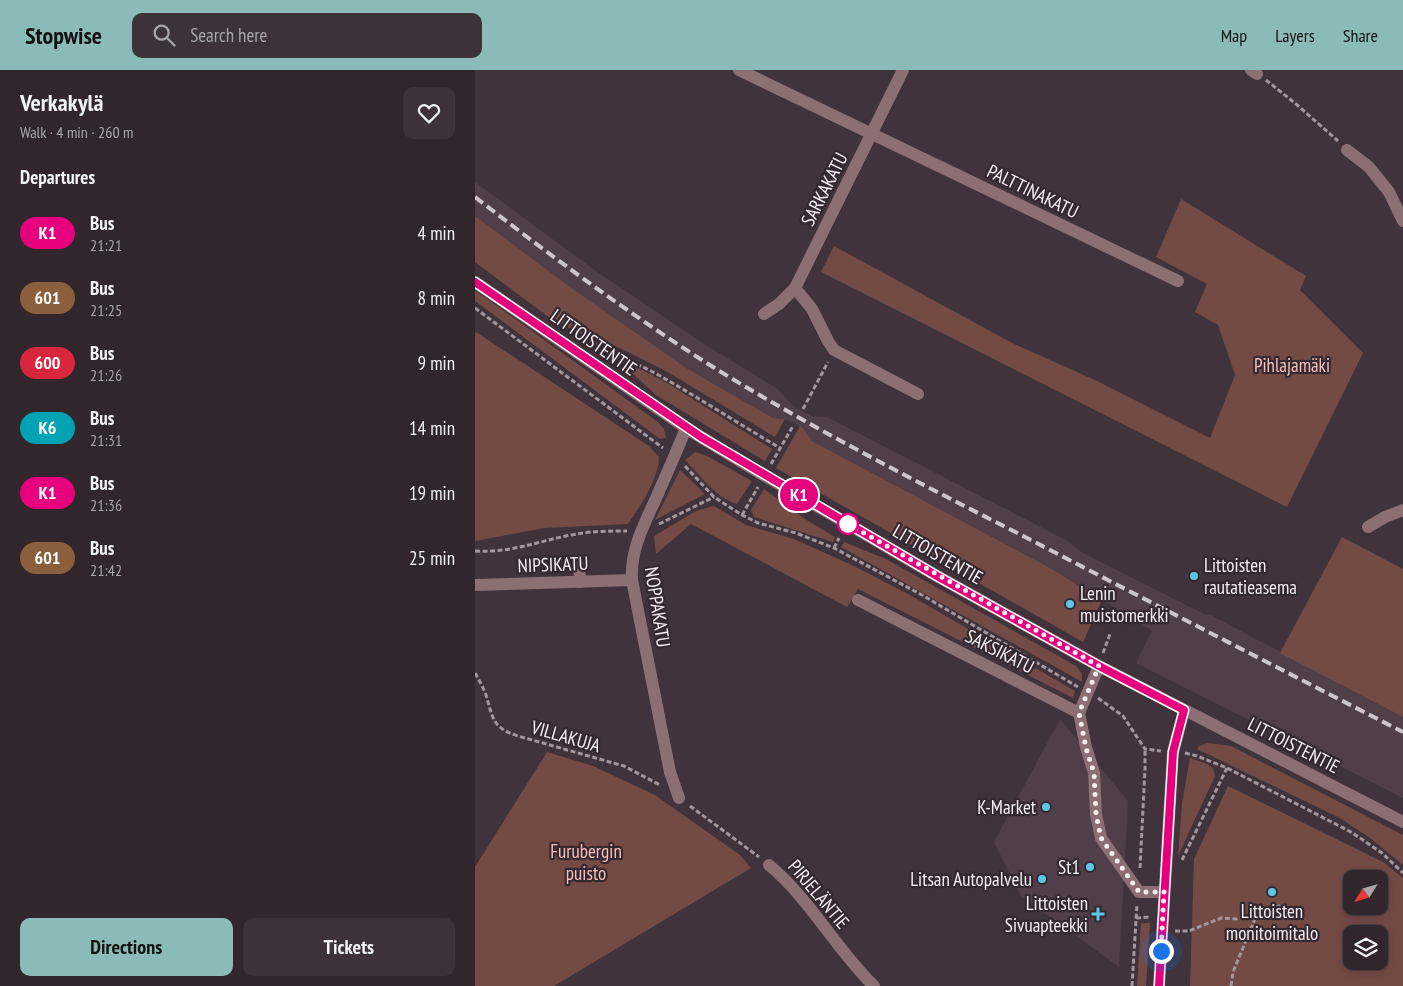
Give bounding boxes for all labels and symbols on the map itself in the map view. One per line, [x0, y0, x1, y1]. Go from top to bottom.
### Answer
street label: SARKAKATU [795, 148, 853, 230]
street label: PALTTINAKATU [983, 159, 1083, 223]
street label: LITTOISTENTIE [546, 304, 642, 380]
park label: Pihlajamäki [1254, 353, 1330, 377]
line badge: K1 [777, 479, 821, 511]
unlabelled marker [837, 513, 859, 535]
street label: LITTOISTENTIE [889, 519, 987, 589]
street label: NIPSIKATU [517, 551, 589, 577]
place label: Littoisten rautatieasema [1204, 553, 1297, 599]
street label: NOPPAKATU [640, 565, 676, 649]
marker: Littoisten rautatieasema [1188, 570, 1200, 582]
place label: Lenin muistomerkki [1080, 581, 1169, 627]
marker: Lenin muistomerkki [1064, 598, 1076, 610]
street label: SAKSIKATU [961, 623, 1039, 679]
street label: LITTOISTENTIE [1244, 712, 1344, 778]
street label: VILLAKUJA [528, 714, 603, 757]
place label: K-Market [977, 795, 1037, 819]
marker: K-Market [1040, 801, 1052, 813]
park label: Furubergin puisto [550, 839, 622, 885]
street label: PIRJELÄNTIE [783, 854, 855, 934]
place label: St1 [1058, 855, 1080, 879]
marker: St1 [1084, 861, 1096, 873]
place label: Litsan Autopalvelu [910, 867, 1032, 891]
north arrow [1343, 870, 1387, 915]
marker: Litsan Autopalvelu [1036, 873, 1048, 885]
marker: Littoisten monitoimitalo [1266, 886, 1278, 898]
place label: Littoisten Sivuapteekki [1005, 891, 1088, 937]
place label: Littoisten monitoimitalo [1226, 899, 1318, 945]
marker: Littoisten Sivuapteekki [1092, 908, 1104, 920]
your location [1149, 939, 1174, 964]

